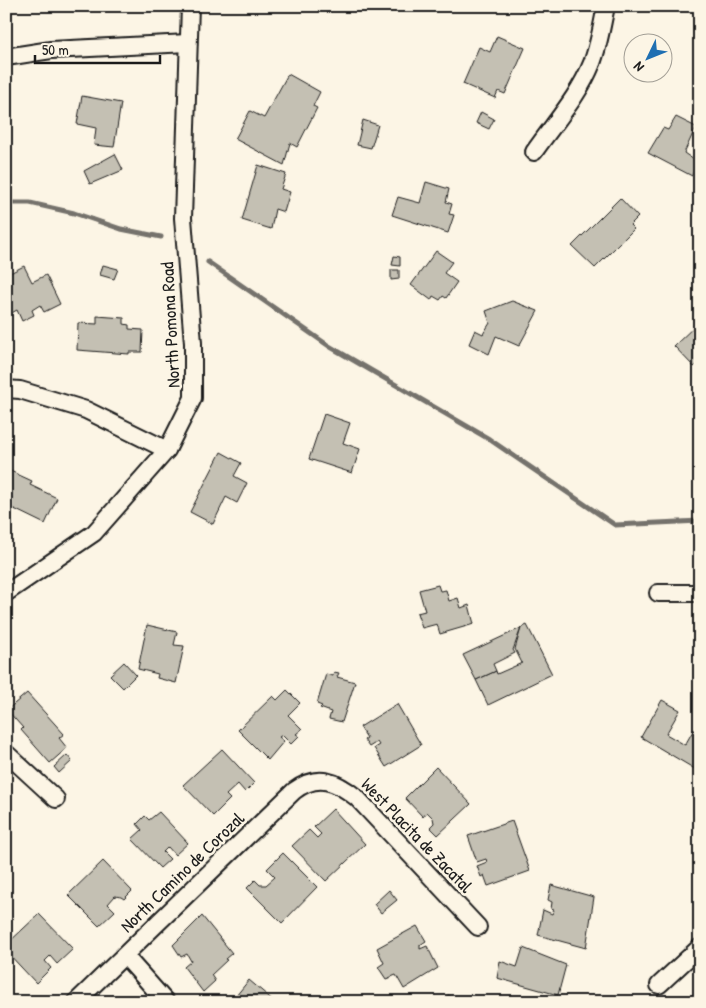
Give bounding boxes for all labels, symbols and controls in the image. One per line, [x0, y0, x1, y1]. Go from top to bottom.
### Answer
scale bar [35, 32, 160, 64]
north arrow [624, 32, 674, 82]
text: 50 m [42, 39, 69, 60]
text: N [628, 58, 648, 76]
street label: North Pomona Road [154, 261, 186, 389]
street label: West Placita de Zacatal [356, 772, 479, 898]
street label: North Camino de Corozal [114, 806, 250, 938]

